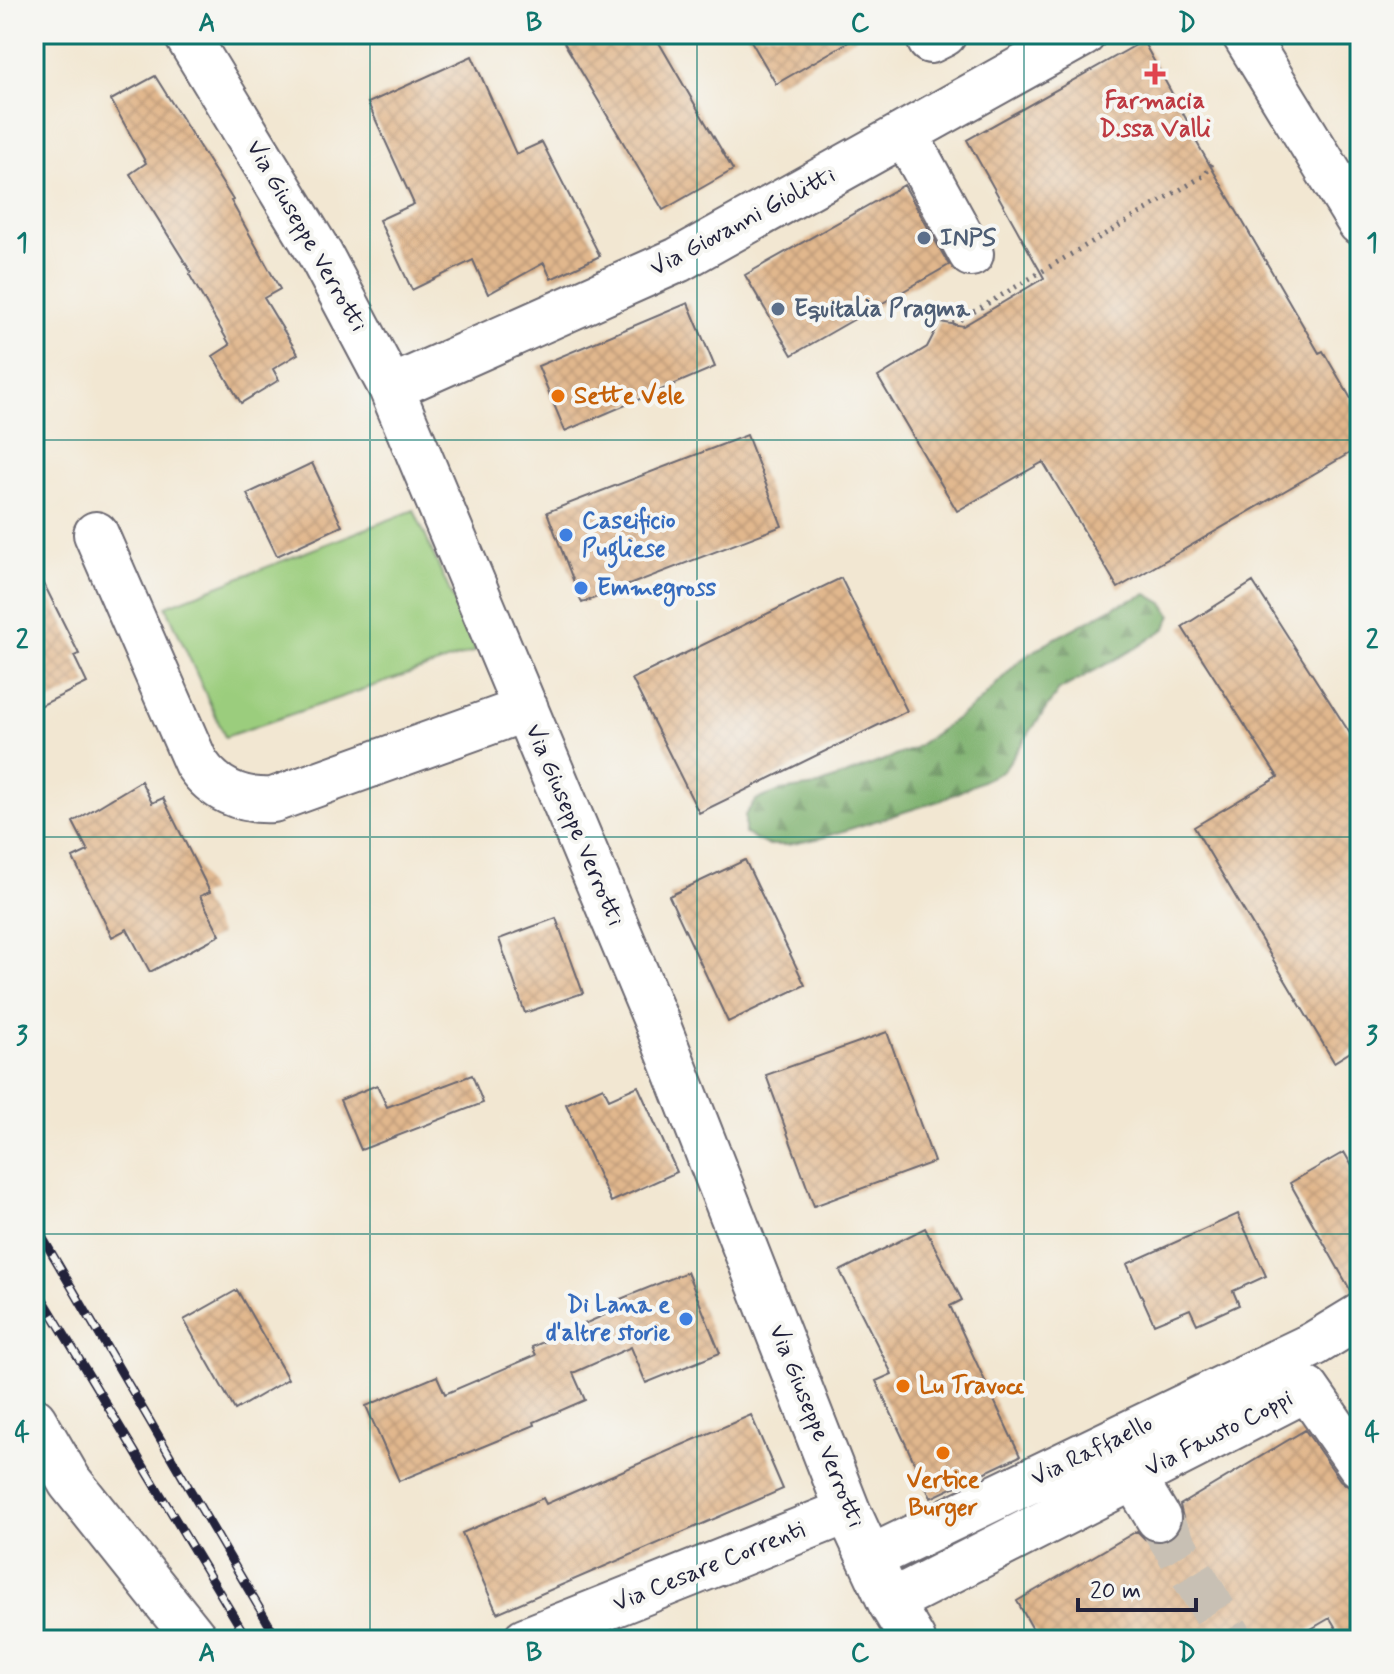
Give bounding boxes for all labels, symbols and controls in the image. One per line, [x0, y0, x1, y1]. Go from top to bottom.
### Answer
text: A [198, 7, 216, 41]
text: B [526, 7, 542, 41]
text: C [851, 7, 870, 41]
text: D [1178, 7, 1196, 41]
marker: Farmacia D.ssa Valli [1146, 65, 1164, 83]
place label: Farmacia D.ssa Valli [1099, 86, 1211, 145]
street label: Via Giuseppe Verrotti [238, 135, 374, 337]
street label: Via Giovanni Giolitti [645, 160, 841, 284]
place label: INPS [940, 223, 996, 254]
text: 1 [16, 227, 28, 261]
text: 1 [1366, 227, 1378, 261]
marker: INPS [915, 229, 933, 247]
place label: Equitalia Pragma [794, 294, 970, 328]
marker: Equitalia Pragma [769, 300, 787, 318]
place label: Sette Vele [574, 381, 685, 412]
marker: Sette Vele [549, 387, 567, 405]
place label: Caseificio Pugliese [582, 506, 676, 568]
marker: Caseificio Pugliese [557, 526, 575, 544]
place label: Emmegross [597, 573, 716, 607]
marker: Emmegross [572, 579, 590, 597]
text: 2 [16, 624, 29, 658]
text: 2 [1366, 624, 1379, 658]
street label: Via Giuseppe Verrotti [517, 719, 631, 931]
text: 3 [16, 1020, 28, 1054]
text: 3 [1366, 1020, 1378, 1054]
place label: Di Lana e d'altre storie [546, 1290, 671, 1349]
marker: Di Lana e d'altre storie [677, 1310, 695, 1328]
street label: Via Giuseppe Verrotti [761, 1320, 871, 1532]
place label: Lu Travocc [919, 1371, 1025, 1402]
marker: Lu Travocc [894, 1377, 912, 1395]
street label: Via Fausto Coppi [1140, 1383, 1298, 1485]
street label: Via Raffaello [1026, 1408, 1158, 1494]
text: 4 [14, 1417, 30, 1451]
text: 4 [1364, 1417, 1380, 1451]
marker: Vertice Burger [934, 1444, 952, 1462]
place label: Vertice Burger [907, 1465, 980, 1527]
street label: Via Cesare Correnti [608, 1514, 810, 1620]
scale bar [1078, 1562, 1196, 1612]
text: 20 m [1090, 1576, 1141, 1607]
text: A [198, 1637, 216, 1671]
text: B [526, 1637, 542, 1671]
text: C [851, 1637, 870, 1671]
text: D [1178, 1637, 1196, 1671]

